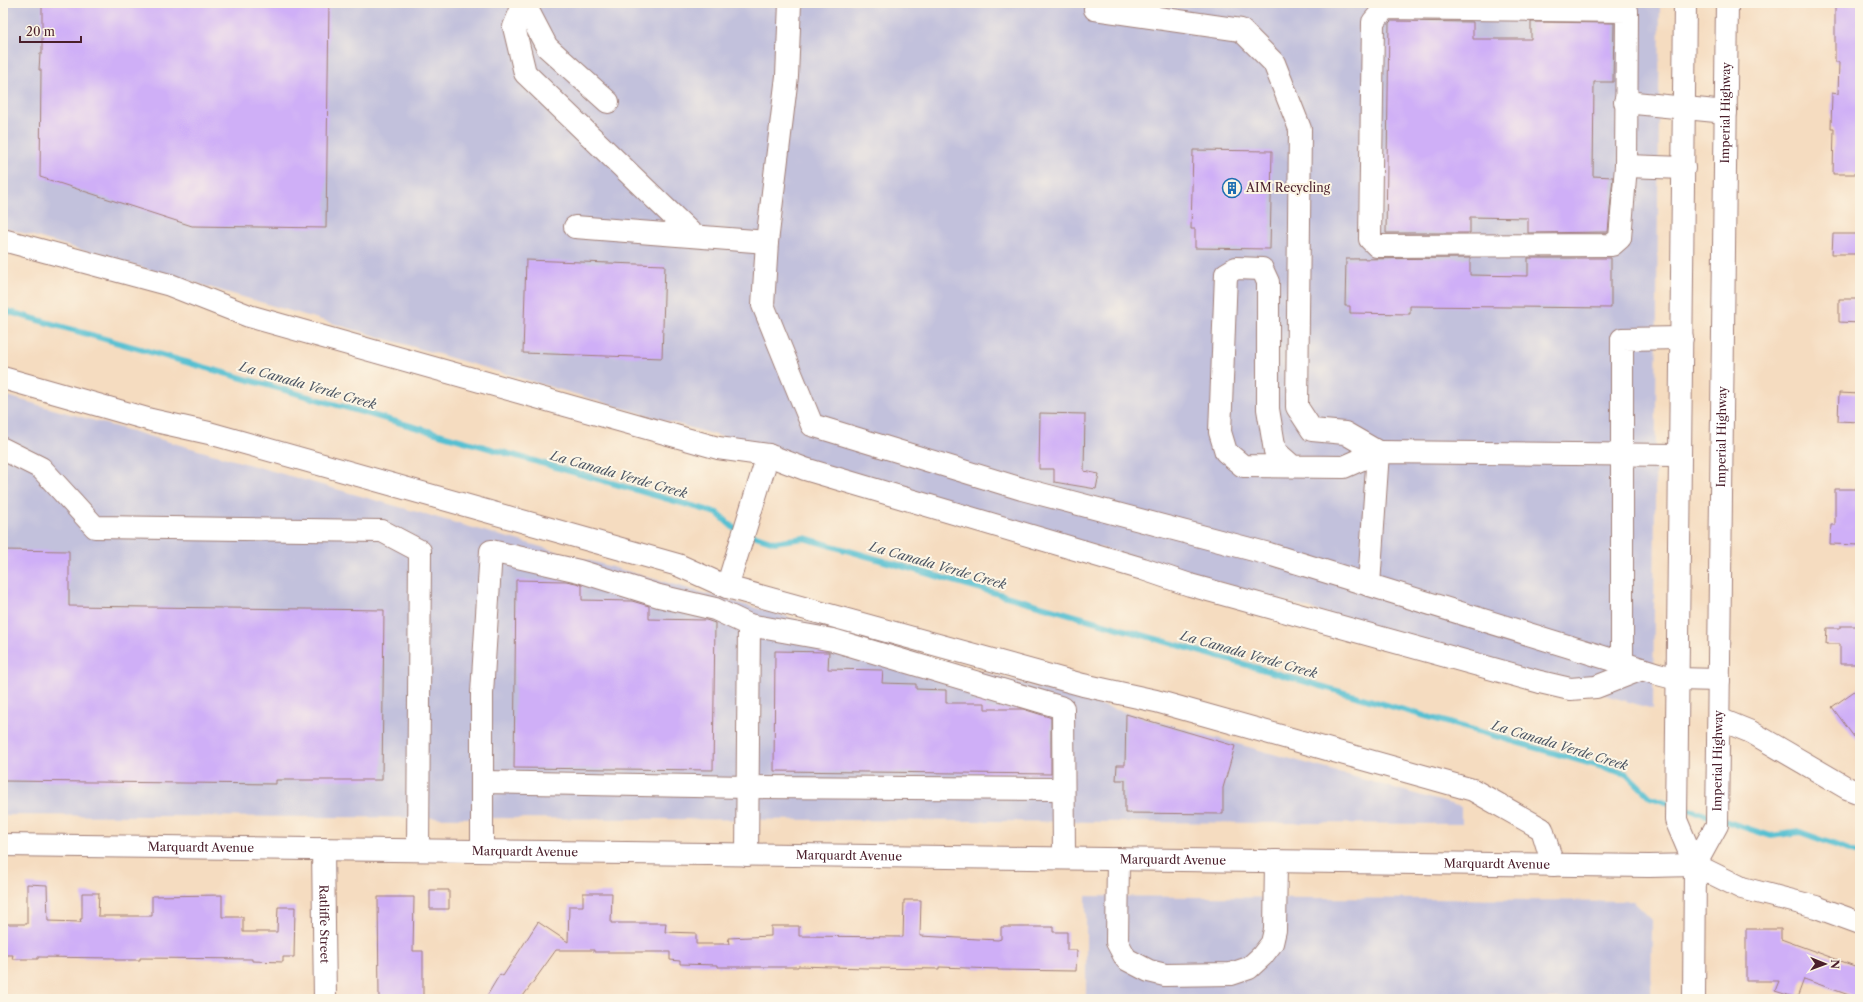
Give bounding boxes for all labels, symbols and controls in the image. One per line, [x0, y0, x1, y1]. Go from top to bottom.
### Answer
scale bar [20, 18, 81, 44]
text: 20 m [26, 24, 55, 39]
street label: Imperial Highway [1717, 62, 1733, 164]
building icon: AIM Recycling [1221, 177, 1243, 199]
place label: AIM Recycling [1245, 180, 1331, 195]
water label: La Canada Verde Creek [237, 358, 379, 412]
street label: Imperial Highway [1713, 386, 1729, 488]
water label: La Canada Verde Creek [548, 447, 690, 501]
water label: La Canada Verde Creek [867, 538, 1009, 592]
water label: La Canada Verde Creek [1178, 627, 1320, 681]
street label: Imperial Highway [1709, 709, 1725, 811]
water label: La Canada Verde Creek [1489, 716, 1630, 773]
street label: Marquardt Avenue [148, 839, 254, 855]
street label: Marquardt Avenue [472, 843, 578, 859]
street label: Marquardt Avenue [796, 847, 902, 863]
street label: Marquardt Avenue [1120, 851, 1226, 868]
street label: Marquardt Avenue [1444, 855, 1550, 872]
street label: Ratliffe Street [316, 885, 333, 964]
north arrow [1805, 944, 1845, 984]
text: N [1828, 959, 1842, 970]

